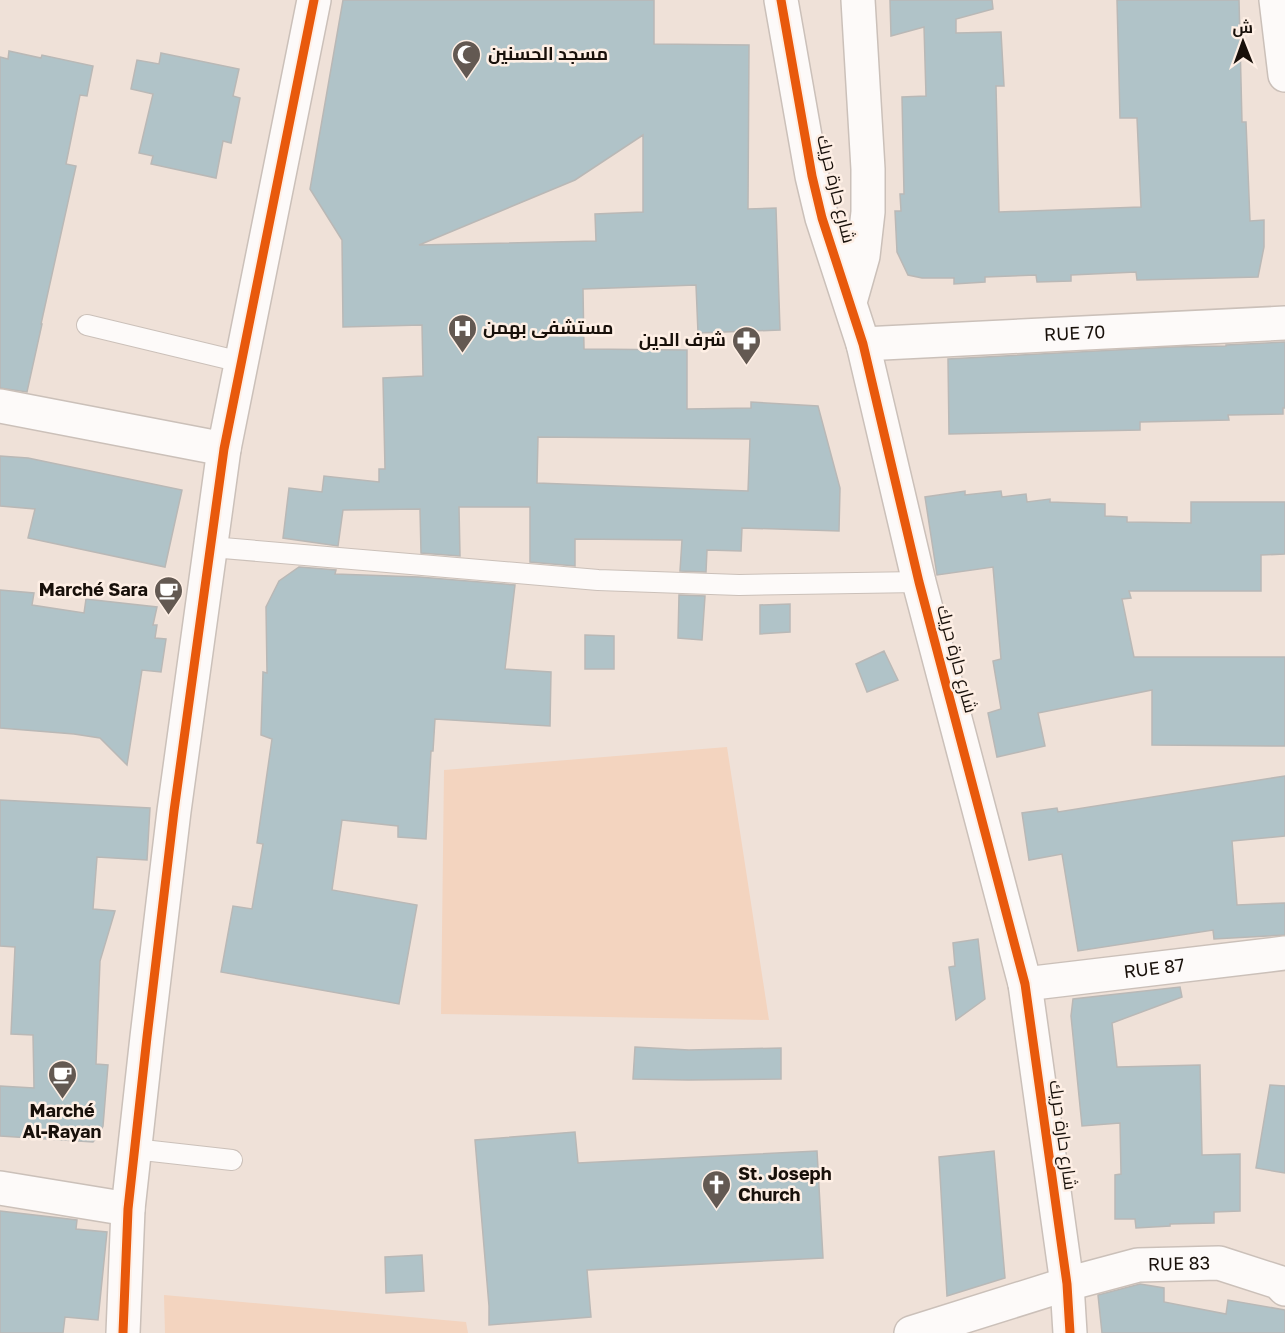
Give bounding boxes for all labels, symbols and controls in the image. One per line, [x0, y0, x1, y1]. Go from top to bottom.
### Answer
north arrow [1213, 12, 1273, 72]
text: ش [1232, 17, 1253, 37]
mosque icon: مسجد الحسنين [451, 38, 483, 80]
place label: مسجد الحسنين [488, 42, 608, 65]
street label: شارع حارة حريك [811, 132, 861, 246]
hospital icon: مستشفى بهمن [446, 312, 478, 354]
place label: مستشفى بهمن [483, 316, 613, 339]
street label: RUE 70 [1043, 320, 1106, 345]
pharmacy icon: شرف الدين [731, 324, 763, 366]
place label: شرف الدين [639, 328, 726, 351]
cafe icon: Marché Sara [153, 574, 185, 616]
place label: Marché Sara [39, 578, 148, 600]
street label: شارع حارة حريك [931, 602, 983, 716]
street label: RUE 87 [1122, 953, 1186, 982]
cafe icon: Marché Al-Rayan [46, 1058, 78, 1100]
street label: شارع حارة حريك [1043, 1078, 1083, 1192]
place label: Marché Al-Rayan [23, 1099, 101, 1142]
place label: St. Joseph Church [738, 1162, 832, 1205]
church icon: St. Joseph Church [701, 1168, 733, 1210]
street label: RUE 83 [1148, 1251, 1210, 1275]

